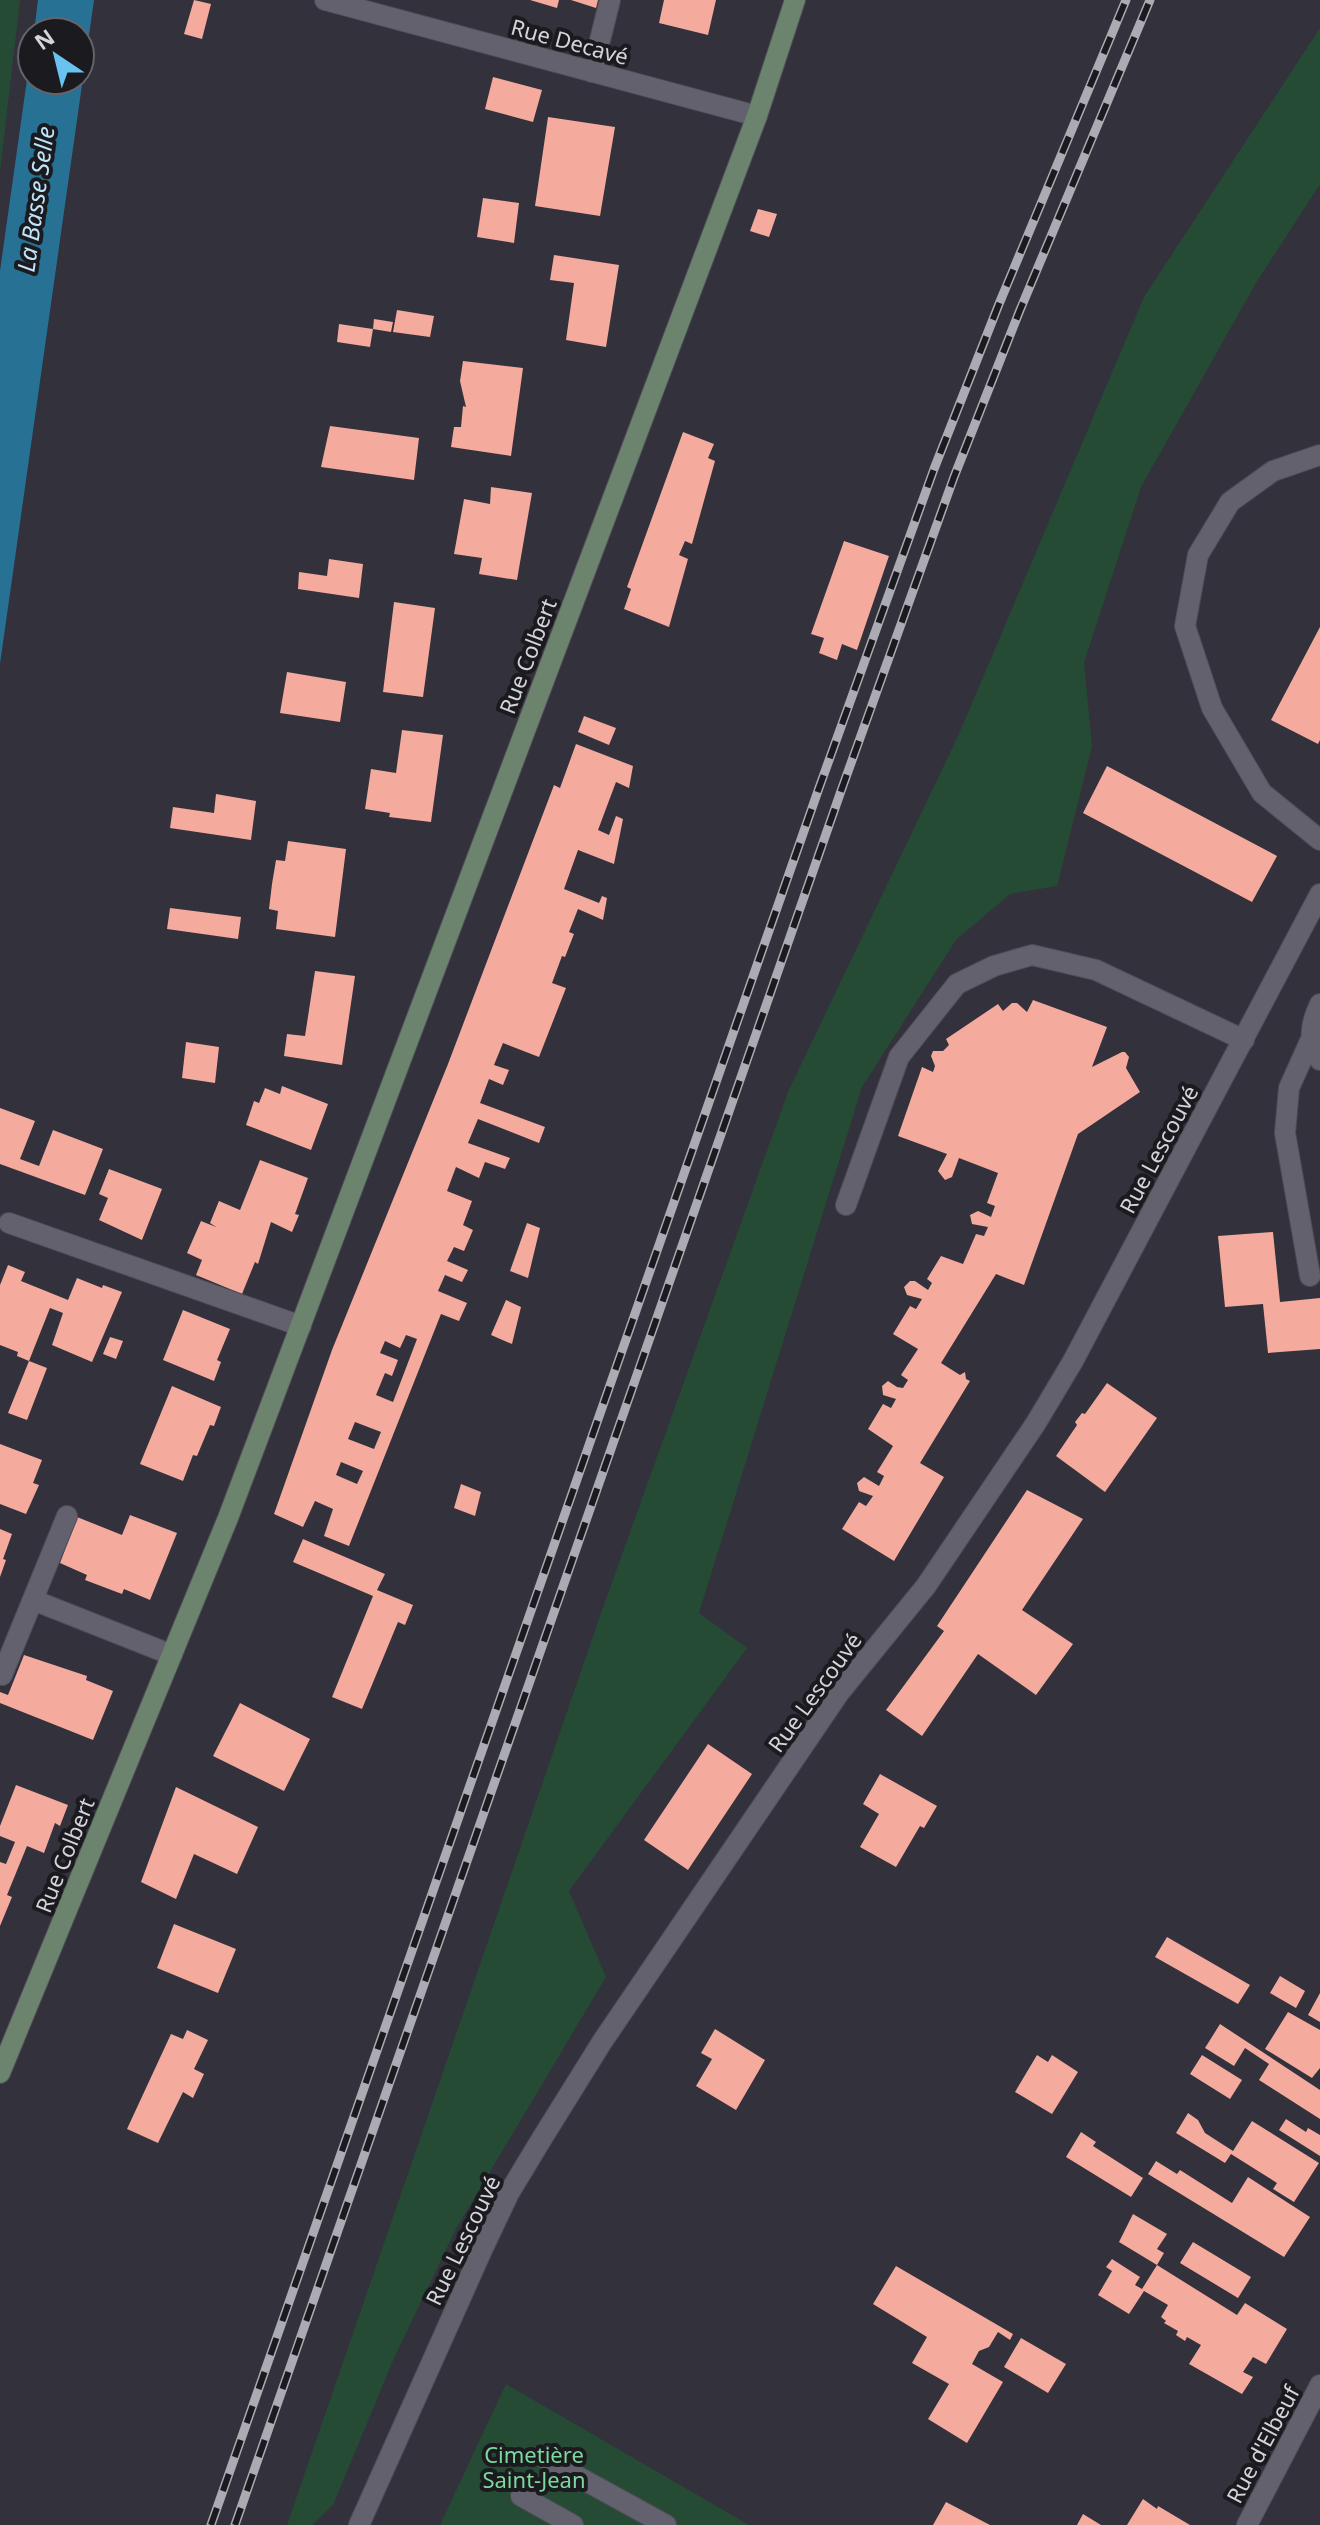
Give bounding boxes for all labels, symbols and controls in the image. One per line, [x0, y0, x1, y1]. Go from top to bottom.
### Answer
street label: Rue Decavé [508, 11, 632, 71]
north arrow [16, 16, 96, 96]
text: N [28, 21, 60, 56]
water label: La Basse Selle [8, 124, 62, 274]
street label: Rue Colbert [491, 594, 563, 718]
street label: Rue Lescouvé [1112, 1080, 1204, 1218]
street label: Rue Lescouvé [760, 1626, 868, 1758]
street label: Rue Colbert [27, 1793, 101, 1917]
street label: Rue Lescouvé [418, 2170, 506, 2310]
street label: Rue d'Elbeuf [1218, 2379, 1306, 2508]
park label: Cimetière Saint-Jean [482, 2439, 586, 2494]

